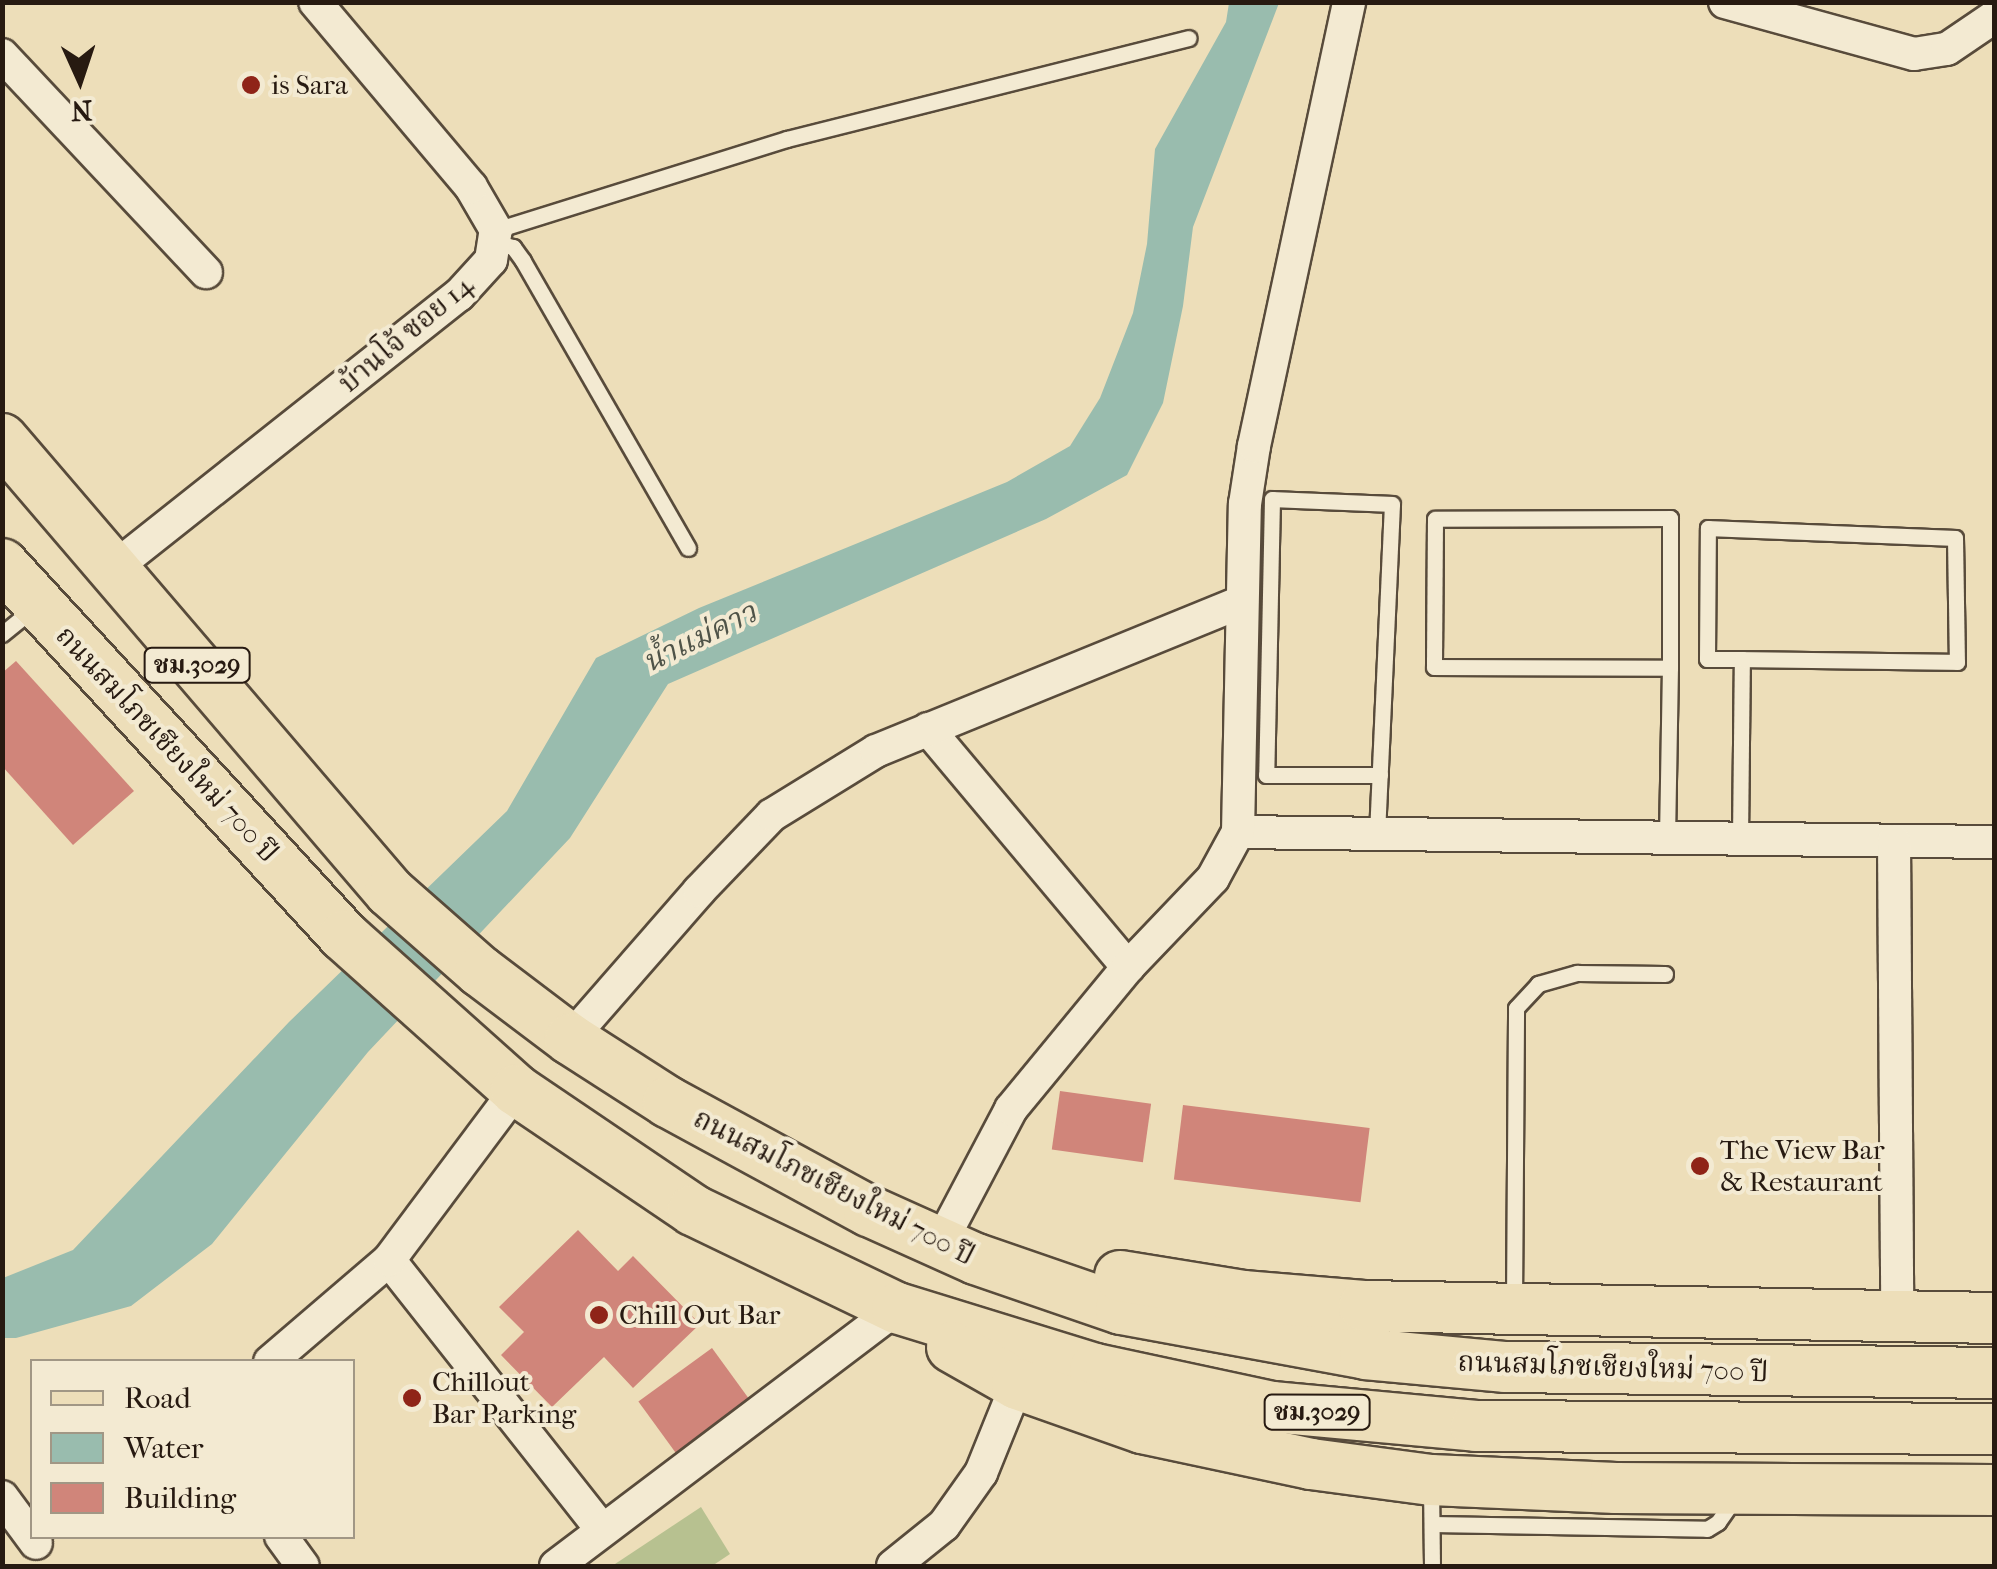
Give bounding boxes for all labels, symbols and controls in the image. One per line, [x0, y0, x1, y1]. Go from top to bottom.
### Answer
north arrow [30, 30, 130, 130]
place label: is Sara [271, 68, 348, 102]
marker: is Sara [240, 74, 262, 96]
text: N [70, 93, 93, 127]
street label: บ้านโจ้ ซอย 14 [332, 268, 480, 400]
water label: น้ำแม่คาว [637, 595, 763, 681]
street label: ถนนสมโภชเชียงใหม่ 700 ปี [49, 619, 285, 869]
road number: ชม.3029 [142, 645, 252, 685]
street label: ถนนสมโภชเชียงใหม่ 700 ปี [688, 1101, 980, 1273]
place label: The View Bar & Restaurant [1720, 1133, 1885, 1199]
marker: The View Bar & Restaurant [1689, 1155, 1711, 1177]
place label: Chill Out Bar [619, 1298, 780, 1332]
marker: Chill Out Bar [588, 1304, 610, 1326]
street label: ถนนสมโภชเชียงใหม่ 700 ปี [1457, 1345, 1769, 1389]
legend [30, 1359, 355, 1539]
place label: Chillout Bar Parking [432, 1365, 576, 1431]
text: Road [124, 1381, 191, 1416]
marker: Chillout Bar Parking [401, 1387, 423, 1409]
road number: ชม.3029 [1262, 1392, 1372, 1432]
text: Water [124, 1431, 204, 1466]
text: Building [124, 1481, 236, 1516]

